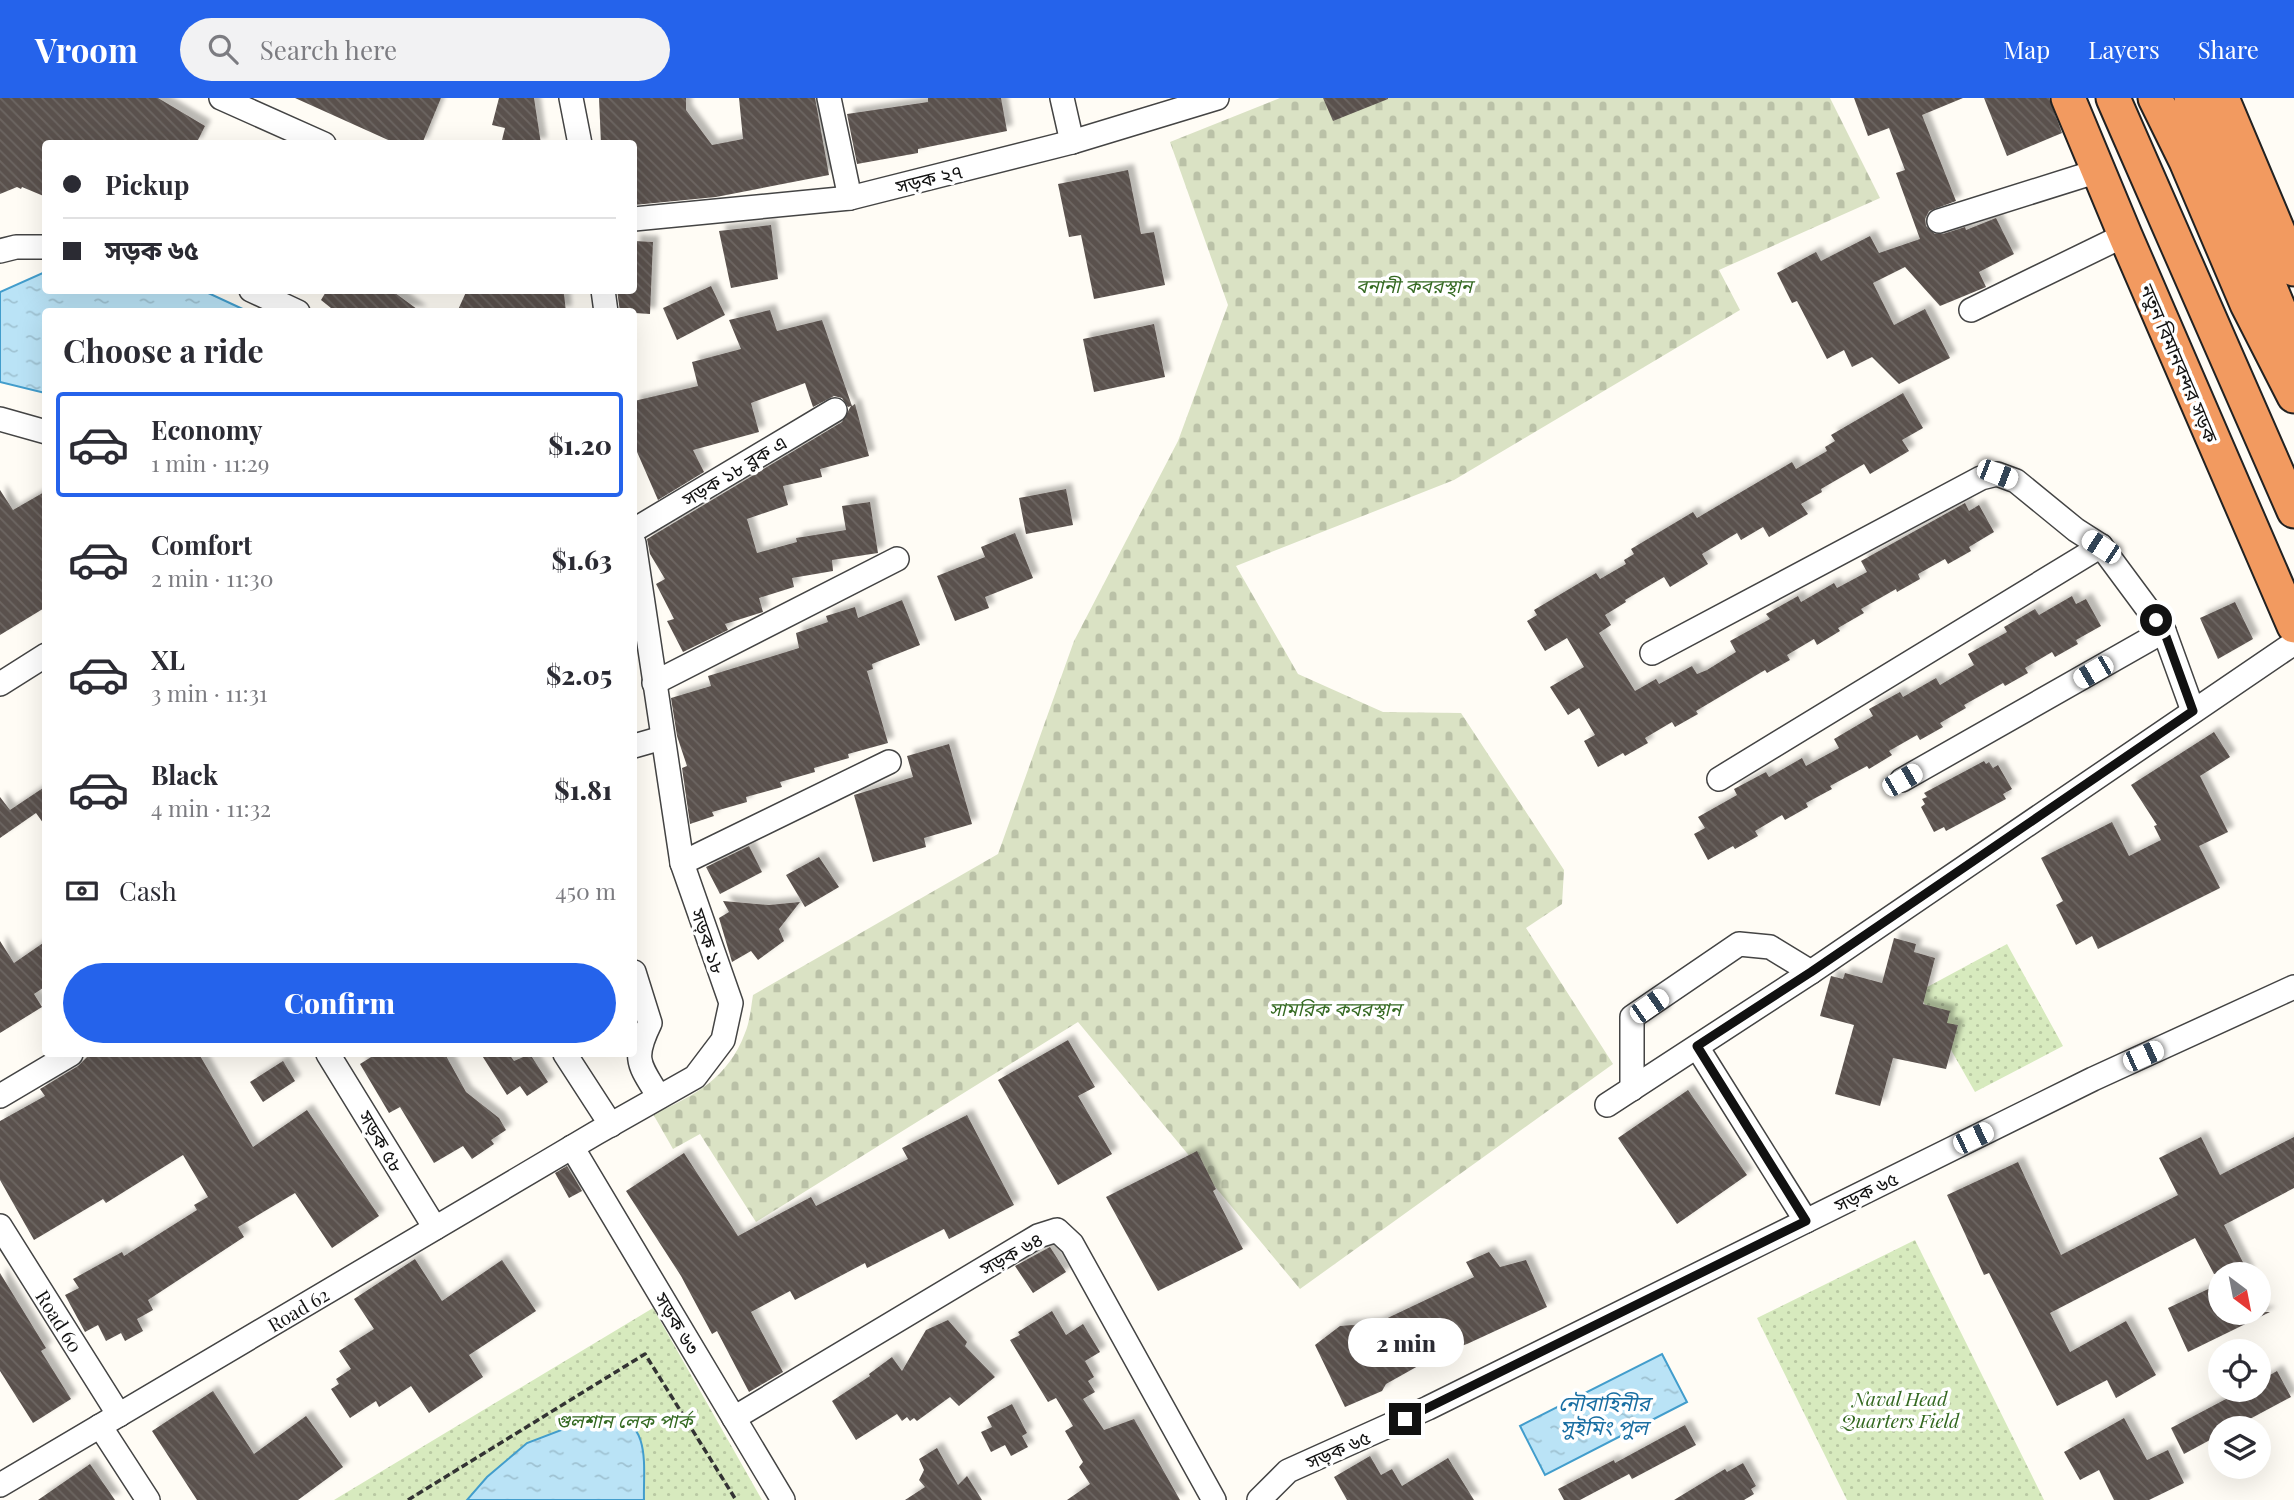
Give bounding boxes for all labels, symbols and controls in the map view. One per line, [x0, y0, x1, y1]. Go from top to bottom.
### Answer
search box [180, 18, 670, 81]
text: Vroom [35, 27, 138, 71]
icon: search [204, 30, 242, 68]
text: Search here [260, 32, 397, 67]
text: Map [2004, 33, 2050, 65]
text: Layers [2088, 33, 2160, 65]
text: Share [2198, 33, 2259, 65]
street label: সড়ক ২৭ [892, 157, 965, 199]
text: Pickup [105, 167, 189, 202]
text: সড়ক ৬৫ [105, 232, 199, 267]
park label: বনানী কবরস্থান [1356, 272, 1476, 298]
street label: নতুন বিমানবন্দর সড়ক [2134, 279, 2225, 447]
text: Choose a ride [63, 328, 264, 371]
text: Economy [151, 412, 262, 447]
icon: car [67, 413, 130, 476]
text: $1.20 [548, 427, 612, 462]
street label: সড়ক ১৮ ব্লক এ [676, 429, 791, 512]
text: 1 min · 11:29 [151, 447, 270, 478]
car [1974, 457, 2021, 491]
text: Comfort [151, 527, 252, 562]
car [2078, 527, 2125, 567]
icon: car [67, 528, 130, 591]
text: $1.63 [551, 542, 612, 577]
text: 2 min · 11:30 [151, 562, 273, 593]
route start [2140, 604, 2172, 636]
text: XL [151, 642, 185, 677]
icon: car [67, 643, 130, 706]
car [2070, 652, 2117, 692]
text: $2.05 [546, 657, 612, 692]
text: 3 min · 11:31 [151, 677, 268, 708]
text: Black [151, 757, 218, 792]
icon: car [67, 758, 130, 821]
car [1879, 760, 1926, 800]
text: $1.81 [554, 772, 612, 807]
text: 4 min · 11:32 [151, 792, 271, 823]
icon: cash [63, 872, 101, 910]
text: Cash [119, 873, 177, 908]
text: 450 m [555, 875, 616, 906]
street label: সড়ক ১৮ [685, 904, 732, 977]
button: Confirm [63, 963, 616, 1043]
car [1626, 985, 1673, 1027]
park label: সামরিক কবরস্থান [1269, 995, 1405, 1021]
car [2120, 1038, 2167, 1074]
street label: সড়ক ৫৮ [353, 1104, 411, 1177]
car [1950, 1119, 1997, 1157]
street label: সড়ক ৬৫ [1829, 1164, 1902, 1218]
street label: সড়ক ৬৪ [974, 1225, 1047, 1281]
north arrow [2208, 1262, 2272, 1325]
map controls [2208, 1262, 2271, 1479]
street label: Road 62 [262, 1281, 333, 1337]
street label: Road 60 [30, 1285, 89, 1357]
street label: সড়ক ৬৩ [649, 1286, 707, 1359]
callout: 2 min [1347, 1318, 1463, 1366]
text: 2 min [1376, 1327, 1436, 1358]
button: locate [2208, 1339, 2271, 1402]
park label: Naval Head Quarters Field [1840, 1385, 1960, 1433]
water label: নৌবাহিনীর সুইমিং পুল [1558, 1388, 1653, 1440]
route end [1389, 1403, 1421, 1435]
park label: গুলশান লেক পার্ক [555, 1407, 696, 1433]
button: layers [2208, 1416, 2271, 1479]
street label: সড়ক ৬৫ [1301, 1423, 1374, 1475]

